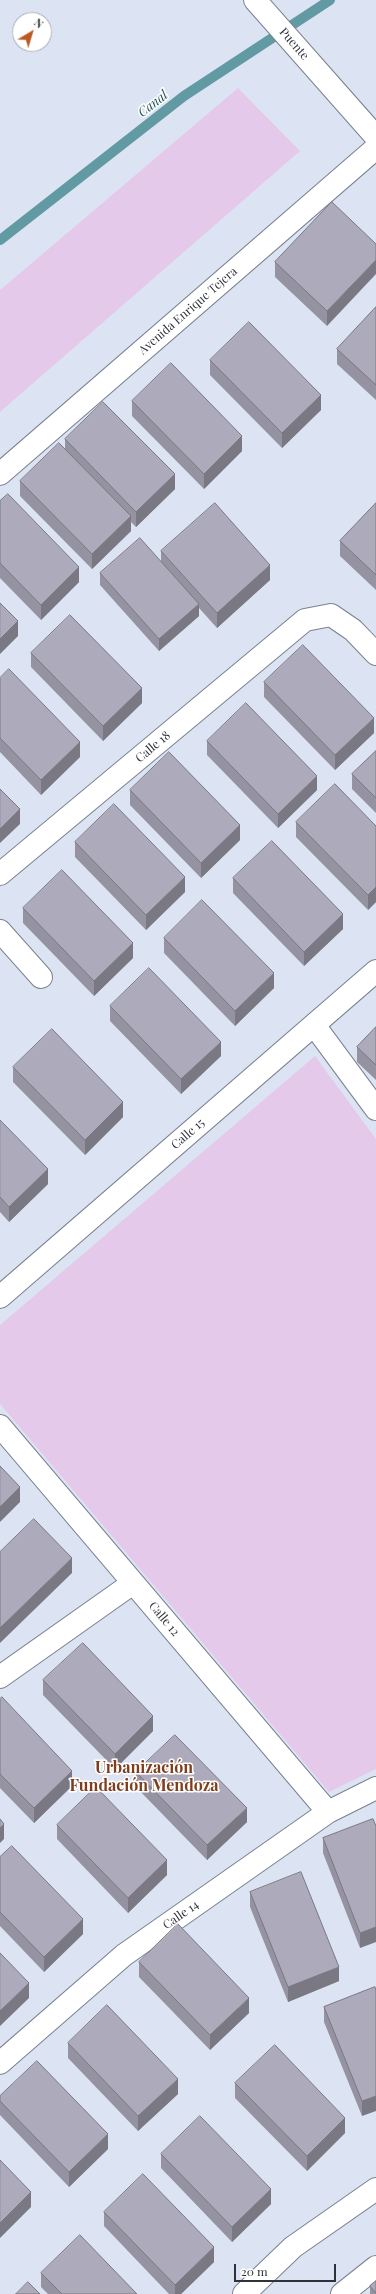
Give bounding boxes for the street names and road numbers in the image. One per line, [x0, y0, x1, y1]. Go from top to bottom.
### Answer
street label: Puente [276, 25, 312, 63]
street label: Avenida Enrique Tejera [136, 264, 240, 358]
street label: Calle 18 [133, 728, 173, 766]
street label: Calle 15 [168, 1116, 208, 1152]
street label: Calle 12 [146, 1599, 182, 1639]
street label: Calle 14 [160, 1898, 202, 1932]

